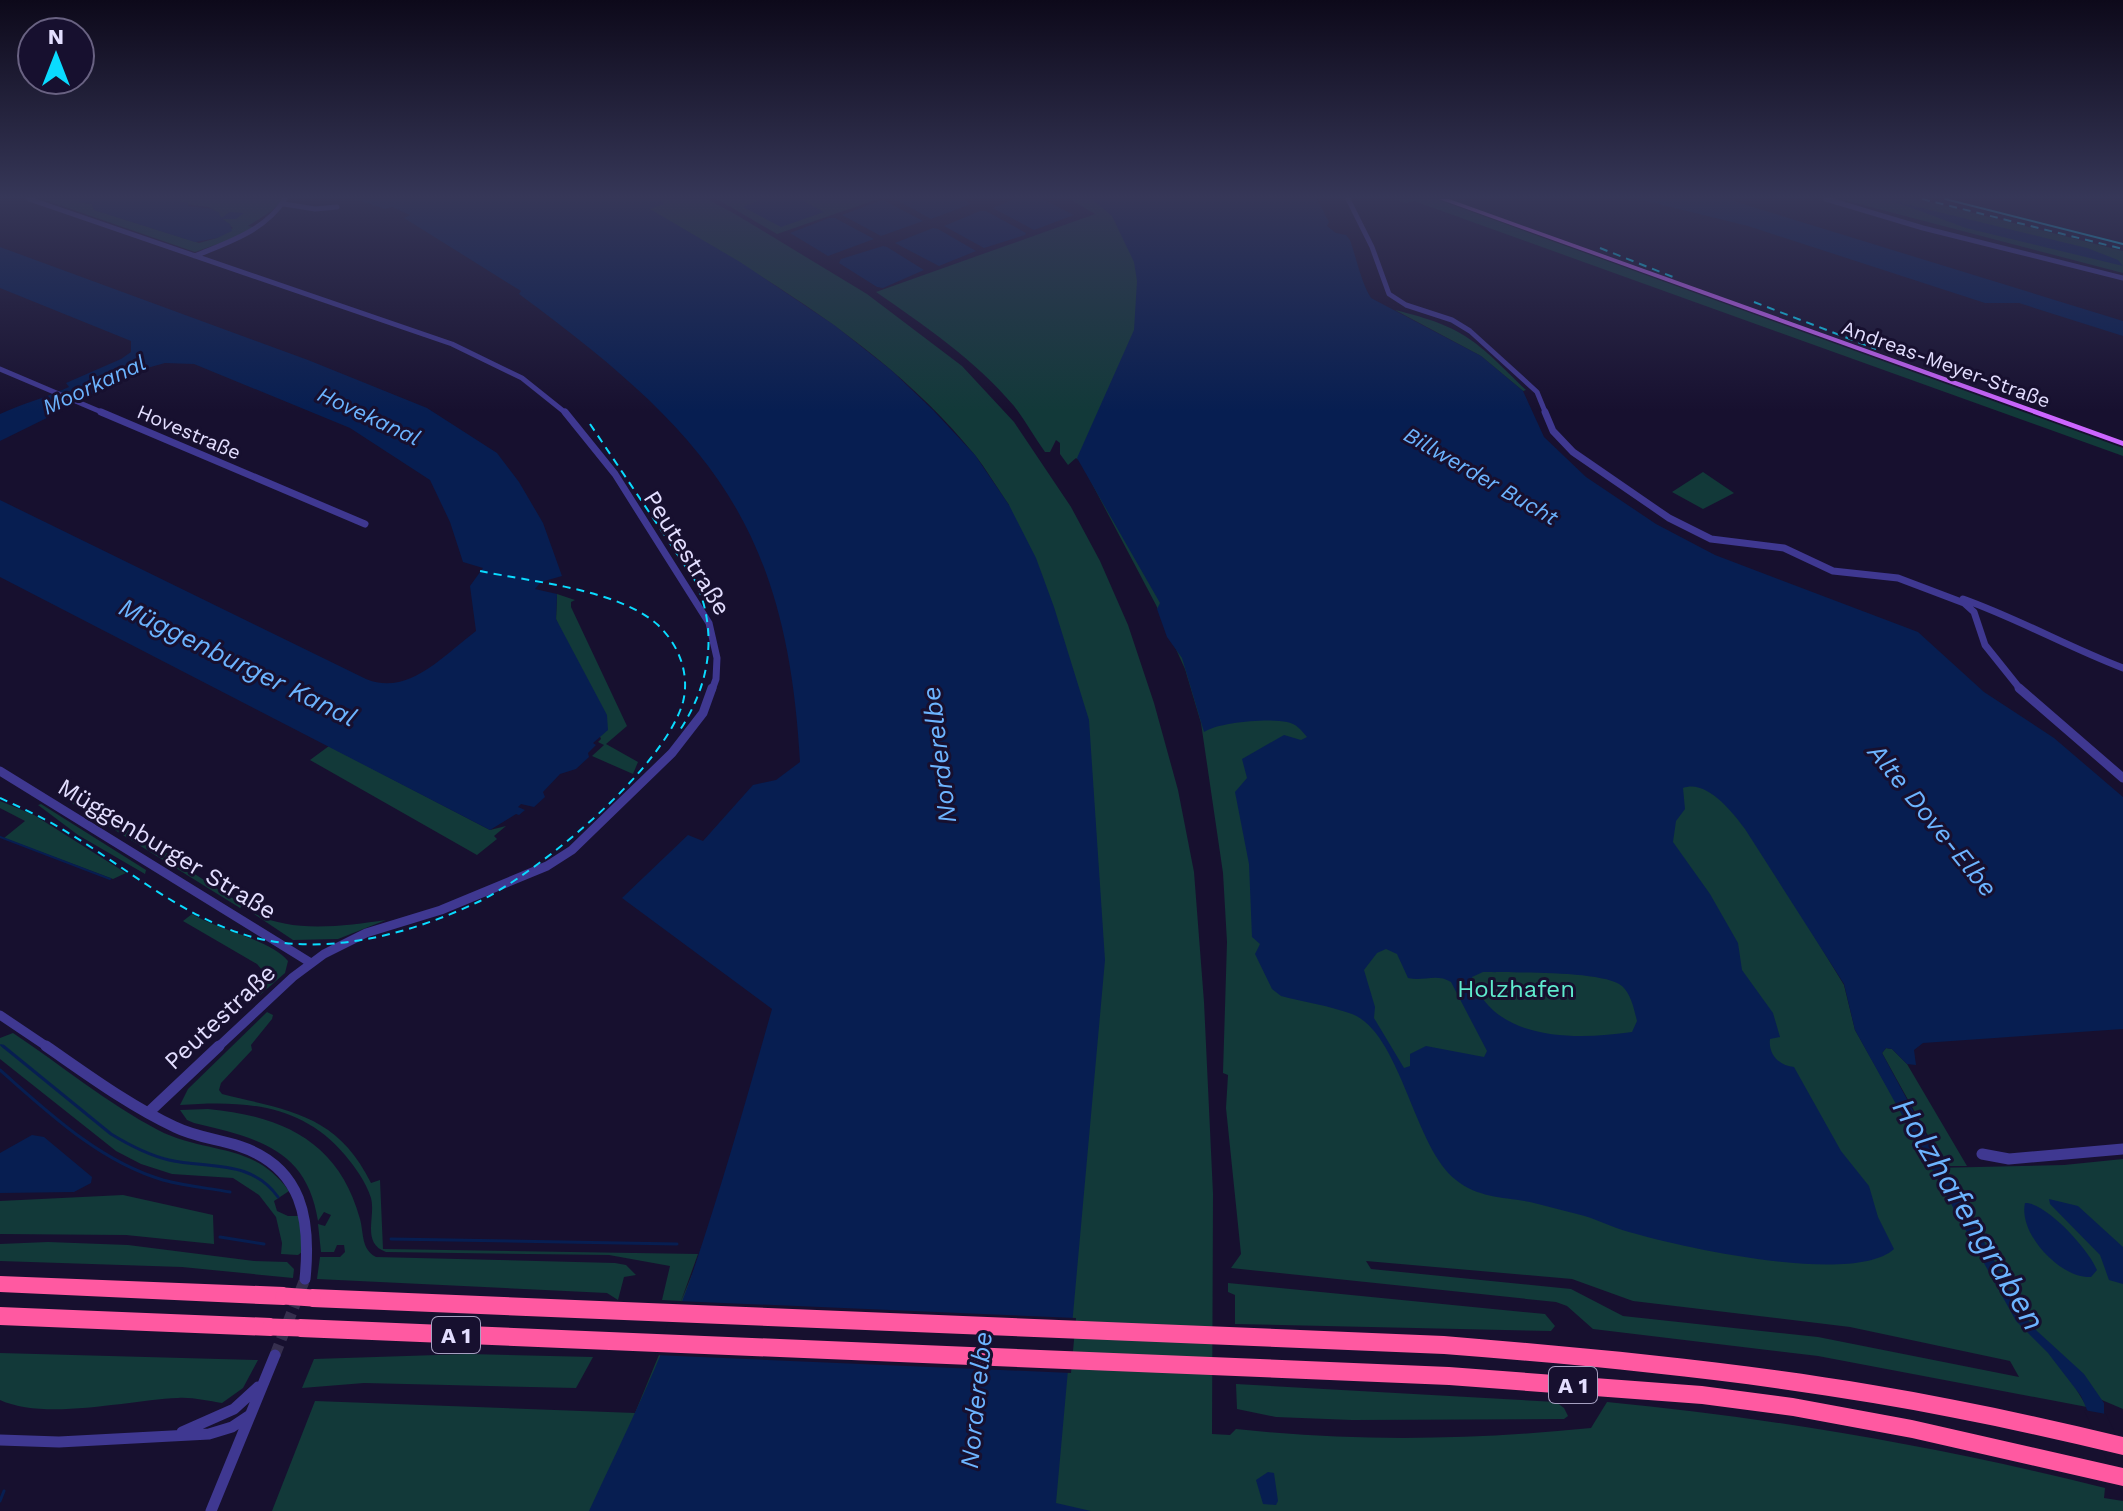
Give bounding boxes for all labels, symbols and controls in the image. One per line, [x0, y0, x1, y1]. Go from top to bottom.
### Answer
north arrow [16, 16, 96, 96]
text: N [48, 24, 64, 49]
street label: Andreas-Meyer-Straße [1838, 315, 2054, 413]
water label: Moorkanal [38, 350, 150, 420]
water label: Hovekanal [314, 381, 425, 451]
street label: Hovestraße [133, 399, 245, 465]
water label: Billwerder Bucht [1399, 422, 1564, 531]
street label: Peutestraße [638, 486, 736, 620]
water label: Müggenburger Kanal [114, 591, 362, 733]
water label: Norderelbe [916, 685, 962, 825]
water label: Alte Dove-Elbe [1862, 737, 2004, 902]
street label: Müggenburger Straße [53, 773, 281, 925]
street label: Peutestraße [159, 959, 281, 1075]
park label: Holzhafen [1457, 975, 1575, 1003]
water label: Holzhafengraben [1885, 1091, 2053, 1337]
road number: A 1 [432, 1317, 480, 1353]
water label: Norderelbe [954, 1330, 998, 1470]
road number: A 1 [1549, 1367, 1597, 1403]

